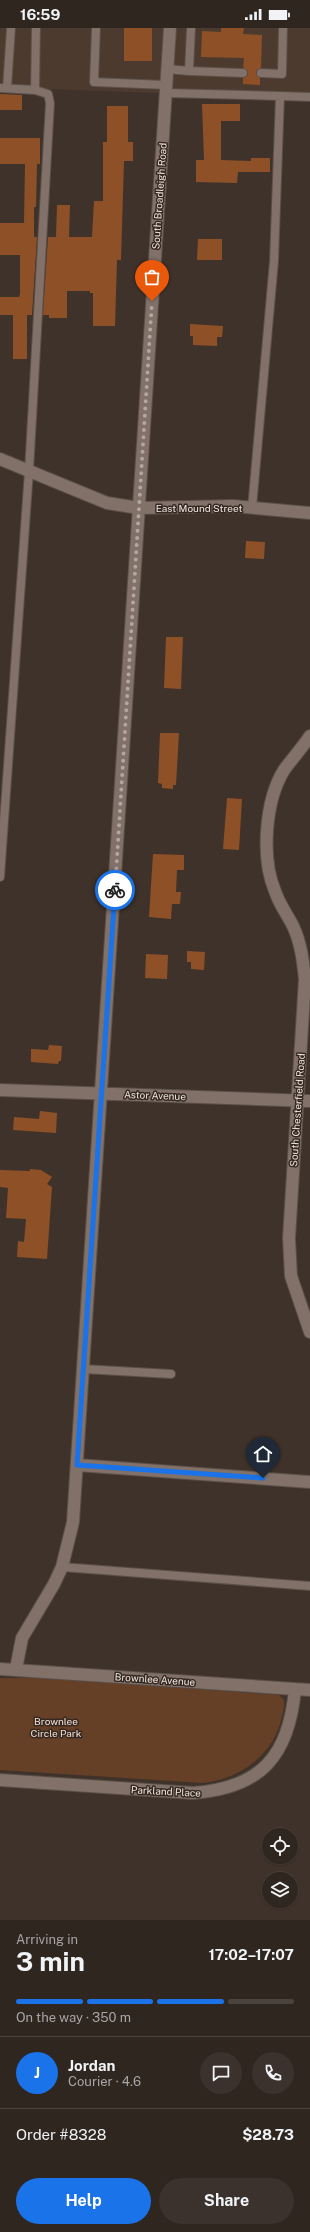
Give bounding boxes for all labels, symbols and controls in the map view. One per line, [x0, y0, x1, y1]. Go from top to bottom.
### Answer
text: 16:59 [20, 6, 60, 23]
street label: South Broadleigh Road [149, 142, 169, 250]
pin [135, 260, 169, 301]
icon: bag [141, 266, 163, 288]
street label: East Mound Street [156, 502, 242, 514]
courier [95, 870, 135, 910]
icon: bike [104, 879, 126, 901]
street label: South Chesterfield Road [287, 1053, 307, 1167]
street label: Astor Avenue [124, 1088, 187, 1102]
pin [246, 1437, 280, 1478]
icon: home [252, 1443, 274, 1465]
street label: Brownlee Avenue [114, 1670, 196, 1688]
park label: Brownlee Circle Park [31, 1715, 82, 1739]
street label: Parkland Place [131, 1783, 202, 1799]
map controls [262, 1828, 298, 1908]
button: locate [262, 1828, 298, 1864]
button: layers [262, 1872, 298, 1908]
text: Arriving in [16, 1932, 78, 1947]
text: 3 min [16, 1946, 85, 1977]
text: 17:02–17:07 [208, 1946, 294, 1963]
text: On the way · 350 m [16, 2010, 131, 2025]
button: chat [200, 2052, 242, 2094]
button: phone [252, 2052, 294, 2094]
text: Jordan [68, 2057, 115, 2074]
text: J [34, 2064, 40, 2081]
text: Courier · 4.6 [68, 2074, 141, 2089]
text: Order #8328 [16, 2126, 106, 2143]
text: $28.73 [242, 2126, 294, 2143]
button: Help [16, 2178, 151, 2224]
button: Share [159, 2178, 294, 2224]

